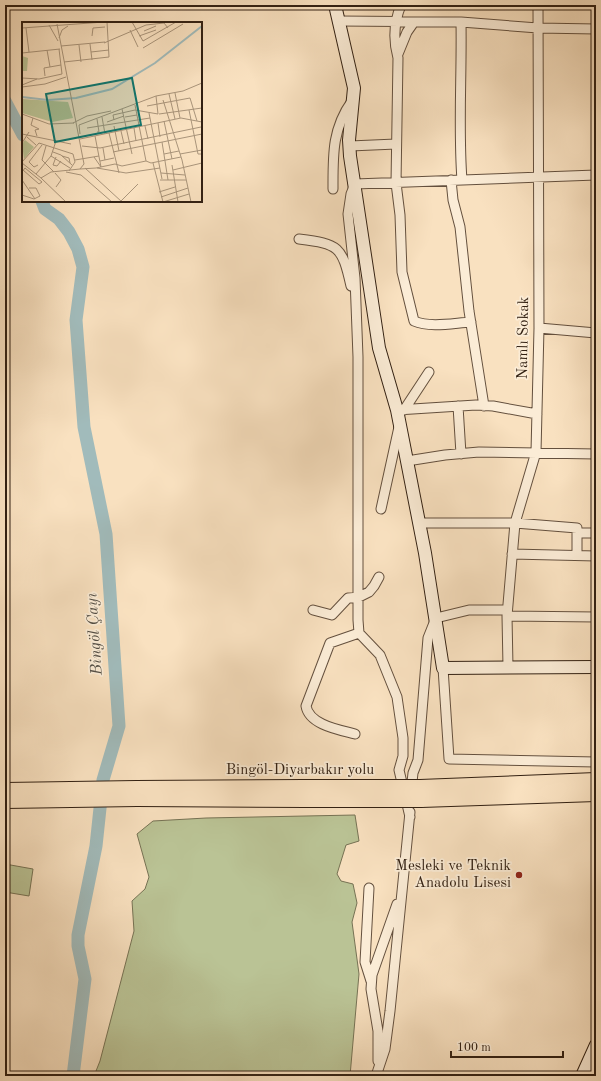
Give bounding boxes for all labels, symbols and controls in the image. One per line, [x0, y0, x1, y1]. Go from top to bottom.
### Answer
inset map [22, 22, 202, 202]
street label: Namlı Sokak [516, 296, 532, 380]
water label: Bingöl Çayı [84, 592, 106, 677]
street label: Bingöl-Diyarbakır yolu [226, 763, 374, 778]
place label: Mesleki ve Teknik Anadolu Lisesi [395, 859, 511, 891]
marker: Mesleki ve Teknik Anadolu Lisesi [514, 870, 524, 880]
scale bar [451, 1033, 563, 1059]
text: 100 m [457, 1042, 491, 1054]

